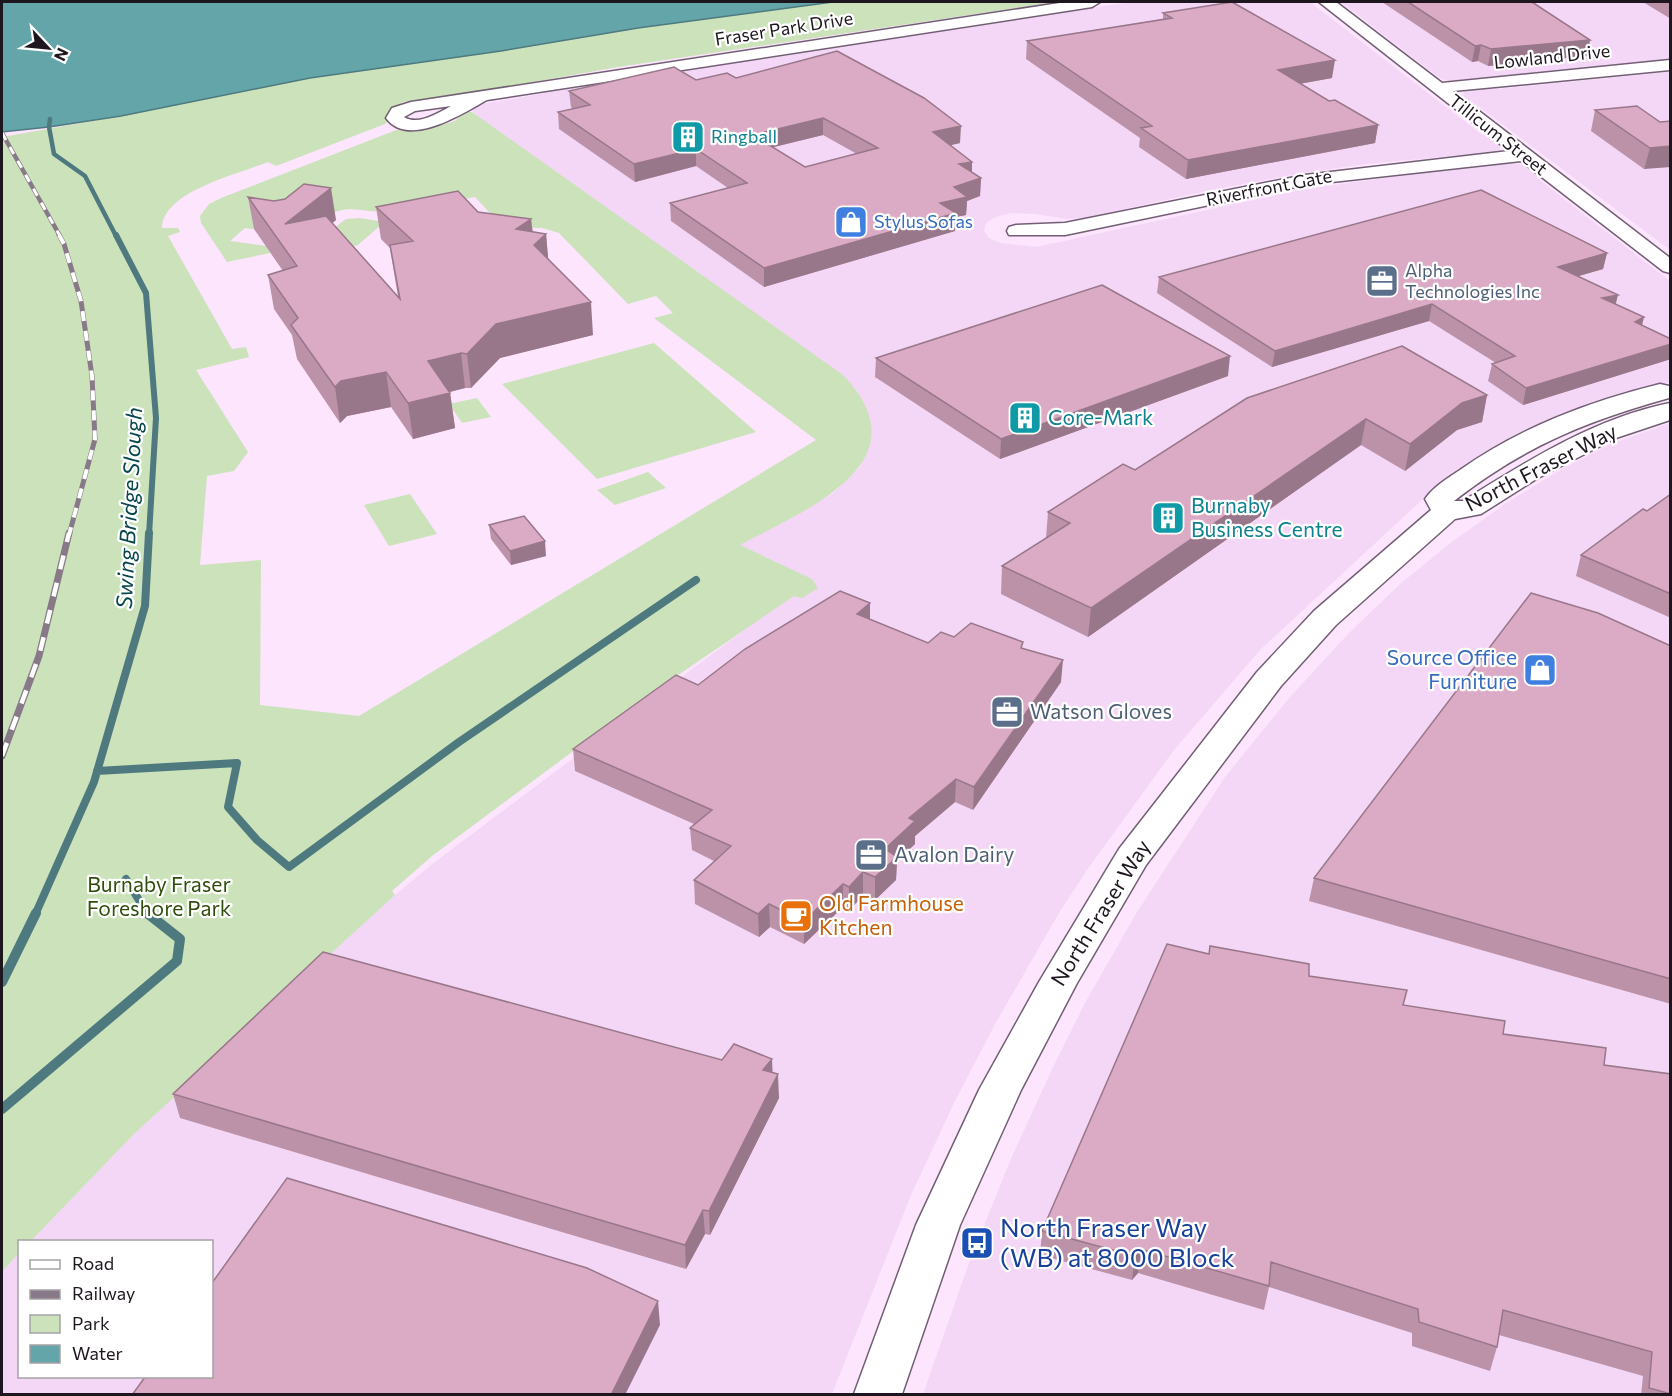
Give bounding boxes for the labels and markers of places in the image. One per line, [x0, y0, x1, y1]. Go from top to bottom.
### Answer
building icon: Ringball [670, 119, 706, 155]
place label: Ringball [711, 125, 777, 147]
shop icon: Stylus Sofas [833, 204, 869, 240]
place label: Stylus Sofas [874, 210, 973, 232]
place label: Alpha Technologies Inc [1405, 259, 1540, 302]
office icon: Alpha Technologies Inc [1364, 263, 1400, 299]
building icon: Core-Mark [1007, 400, 1043, 436]
place label: Core-Mark [1048, 404, 1154, 429]
place label: Burnaby Business Centre [1191, 492, 1343, 541]
building icon: Burnaby Business Centre [1150, 500, 1186, 536]
place label: Source Office Furniture [1387, 644, 1517, 693]
shop icon: Source Office Furniture [1522, 652, 1558, 688]
office icon: Watson Gloves [989, 694, 1025, 730]
place label: Watson Gloves [1030, 698, 1172, 723]
office icon: Avalon Dairy [853, 837, 889, 873]
place label: Avalon Dairy [894, 841, 1014, 866]
place label: Old Farmhouse Kitchen [819, 890, 964, 939]
cafe icon: Old Farmhouse Kitchen [778, 898, 814, 934]
place label: North Fraser Way (WB) at 8000 Block [1000, 1211, 1235, 1272]
bus stop icon: North Fraser Way (WB) at 8000 Block [959, 1225, 995, 1261]

